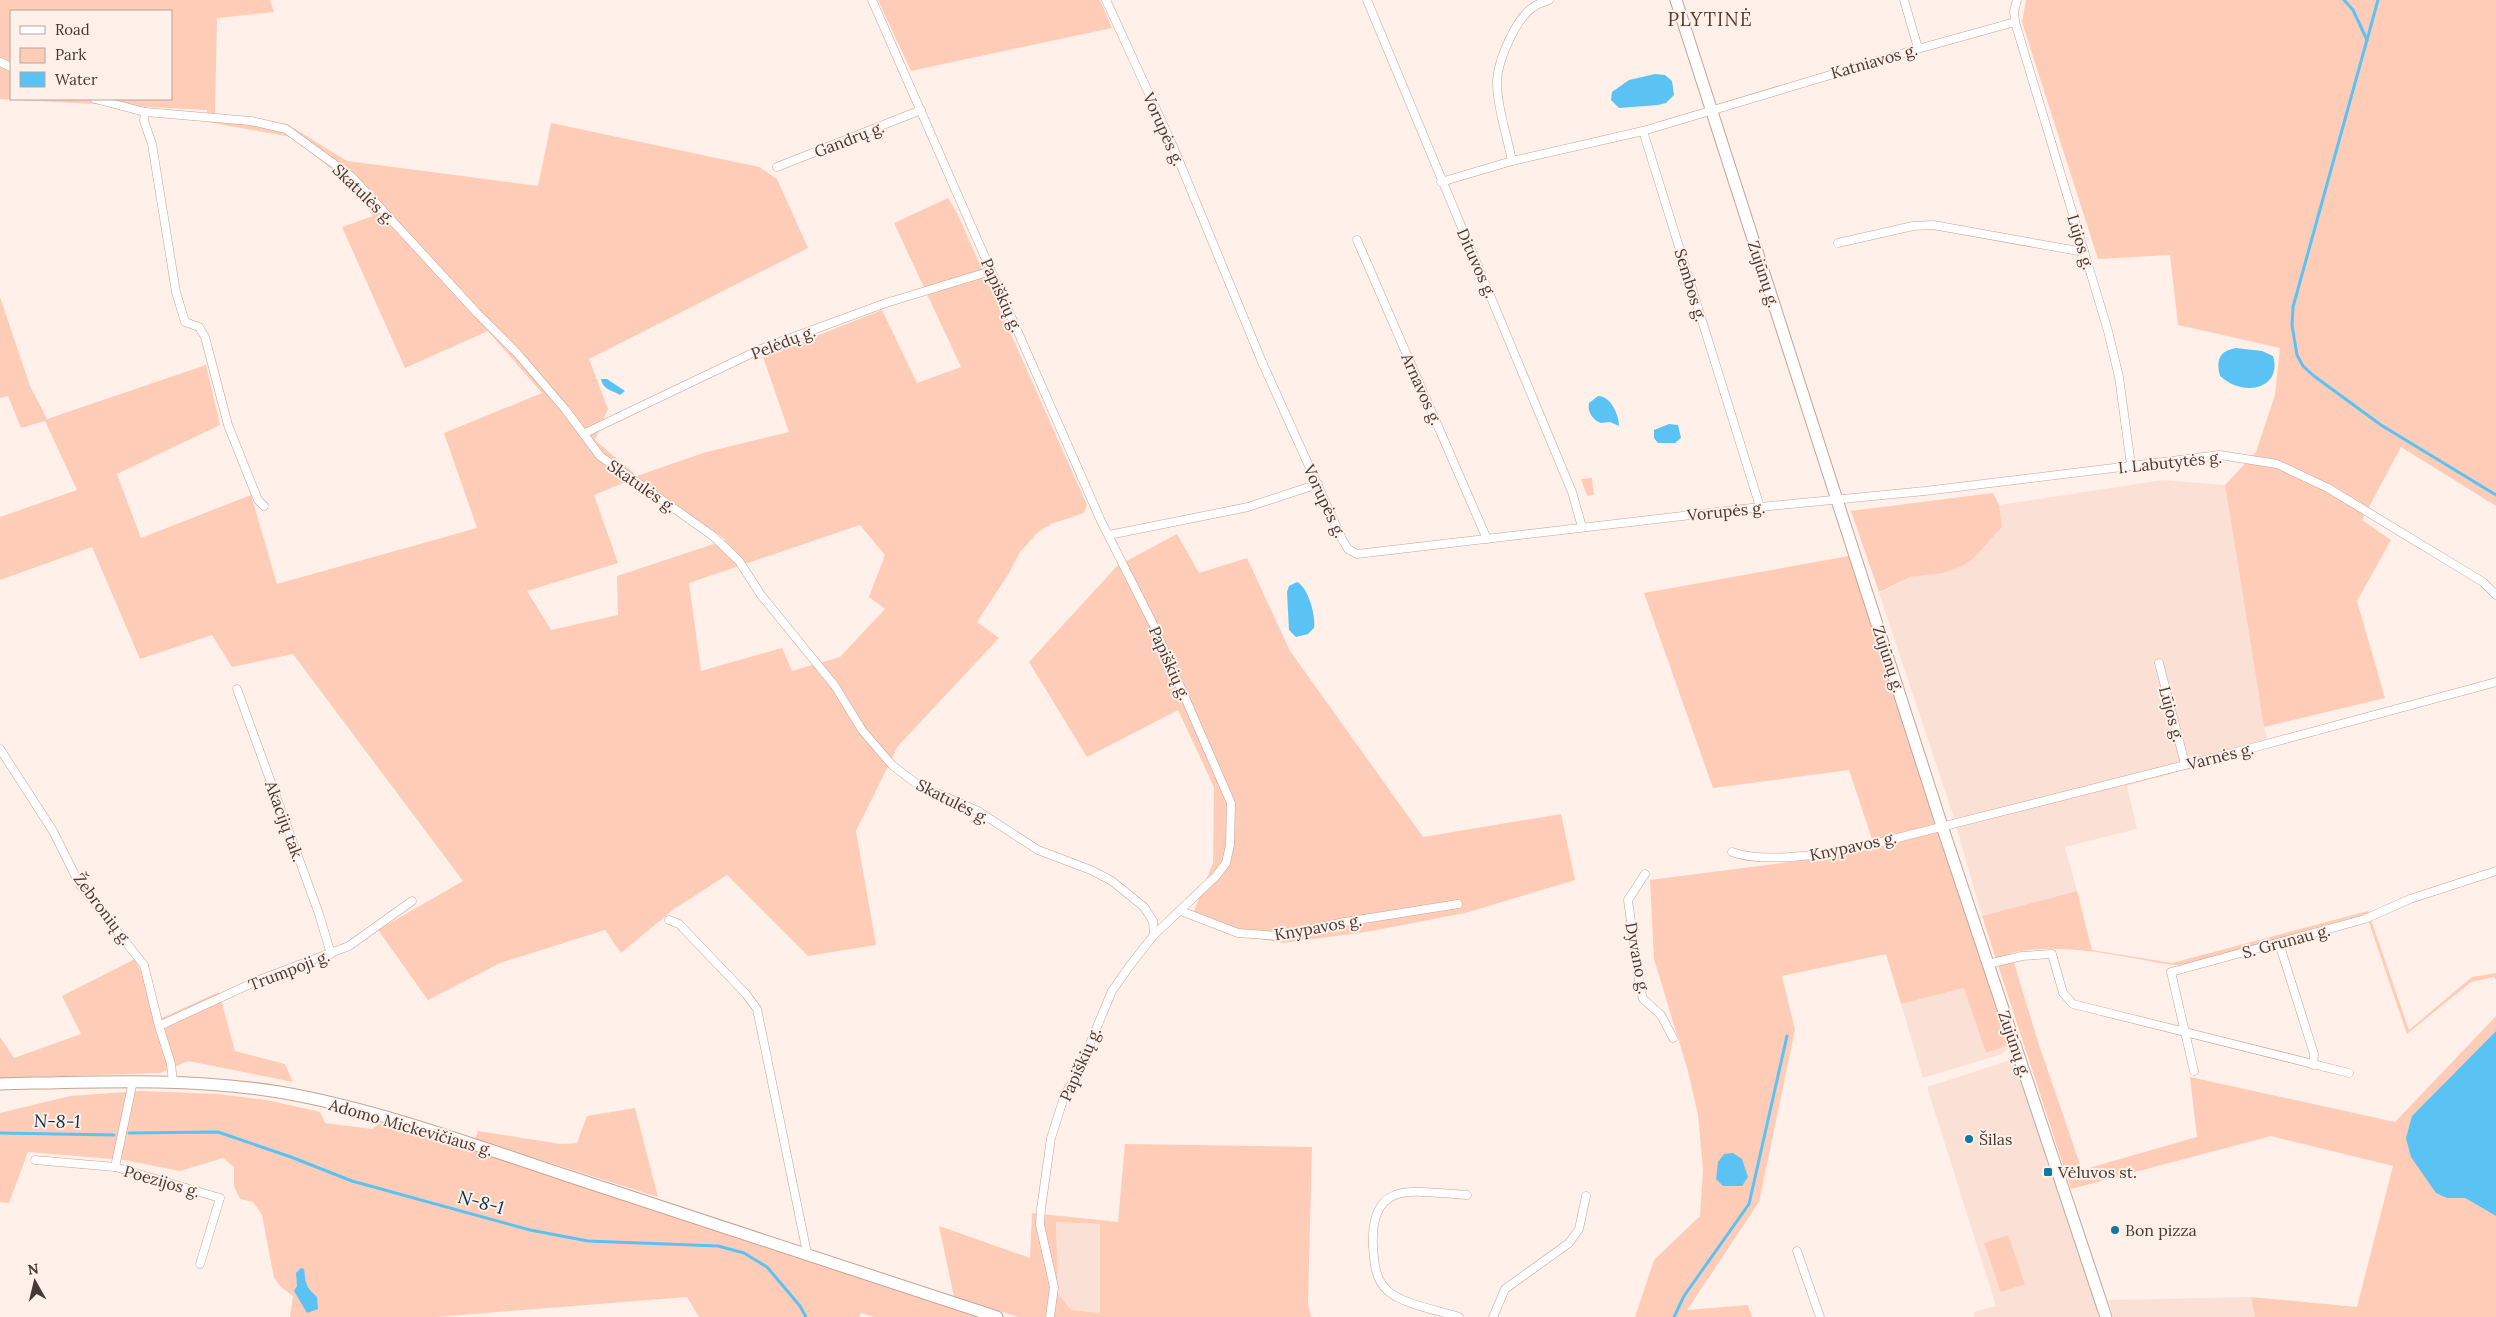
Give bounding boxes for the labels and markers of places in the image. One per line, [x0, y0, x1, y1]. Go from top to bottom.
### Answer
place label: Šilas [1979, 1129, 2013, 1149]
marker: Šilas [1963, 1133, 1975, 1145]
place label: Vėluvos st. [2057, 1162, 2137, 1182]
marker: Vėluvos st. [2042, 1166, 2054, 1178]
place label: Bon pizza [2125, 1220, 2197, 1240]
marker: Bon pizza [2109, 1224, 2121, 1236]

